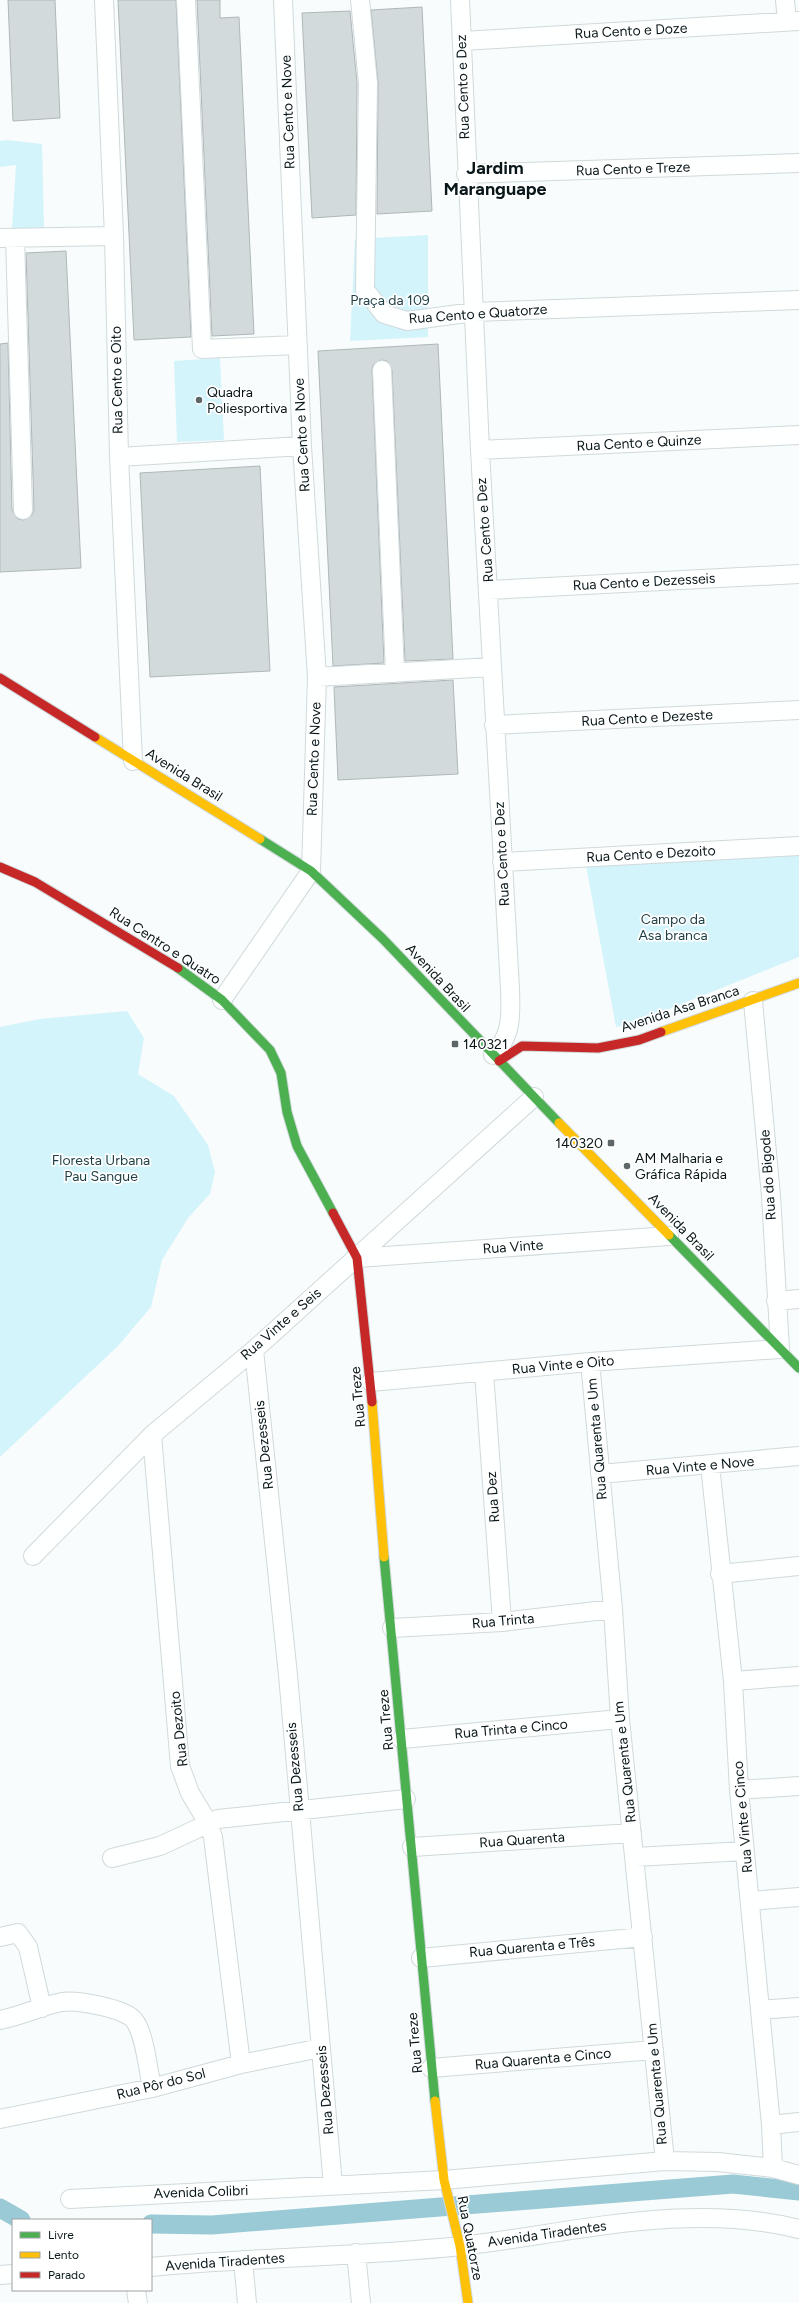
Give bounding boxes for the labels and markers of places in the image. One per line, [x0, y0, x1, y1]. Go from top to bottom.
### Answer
place label: Quadra Poliesportiva [207, 384, 288, 417]
marker: Quadra Poliesportiva [194, 395, 204, 405]
place label: 140321 [463, 1036, 508, 1053]
marker: 140321 [450, 1039, 460, 1049]
place label: 140320 [555, 1135, 603, 1152]
marker: 140320 [606, 1138, 616, 1148]
place label: AM Malharia e Gráfica Rápida [635, 1150, 727, 1183]
marker: AM Malharia e Gráfica Rápida [622, 1161, 632, 1171]

